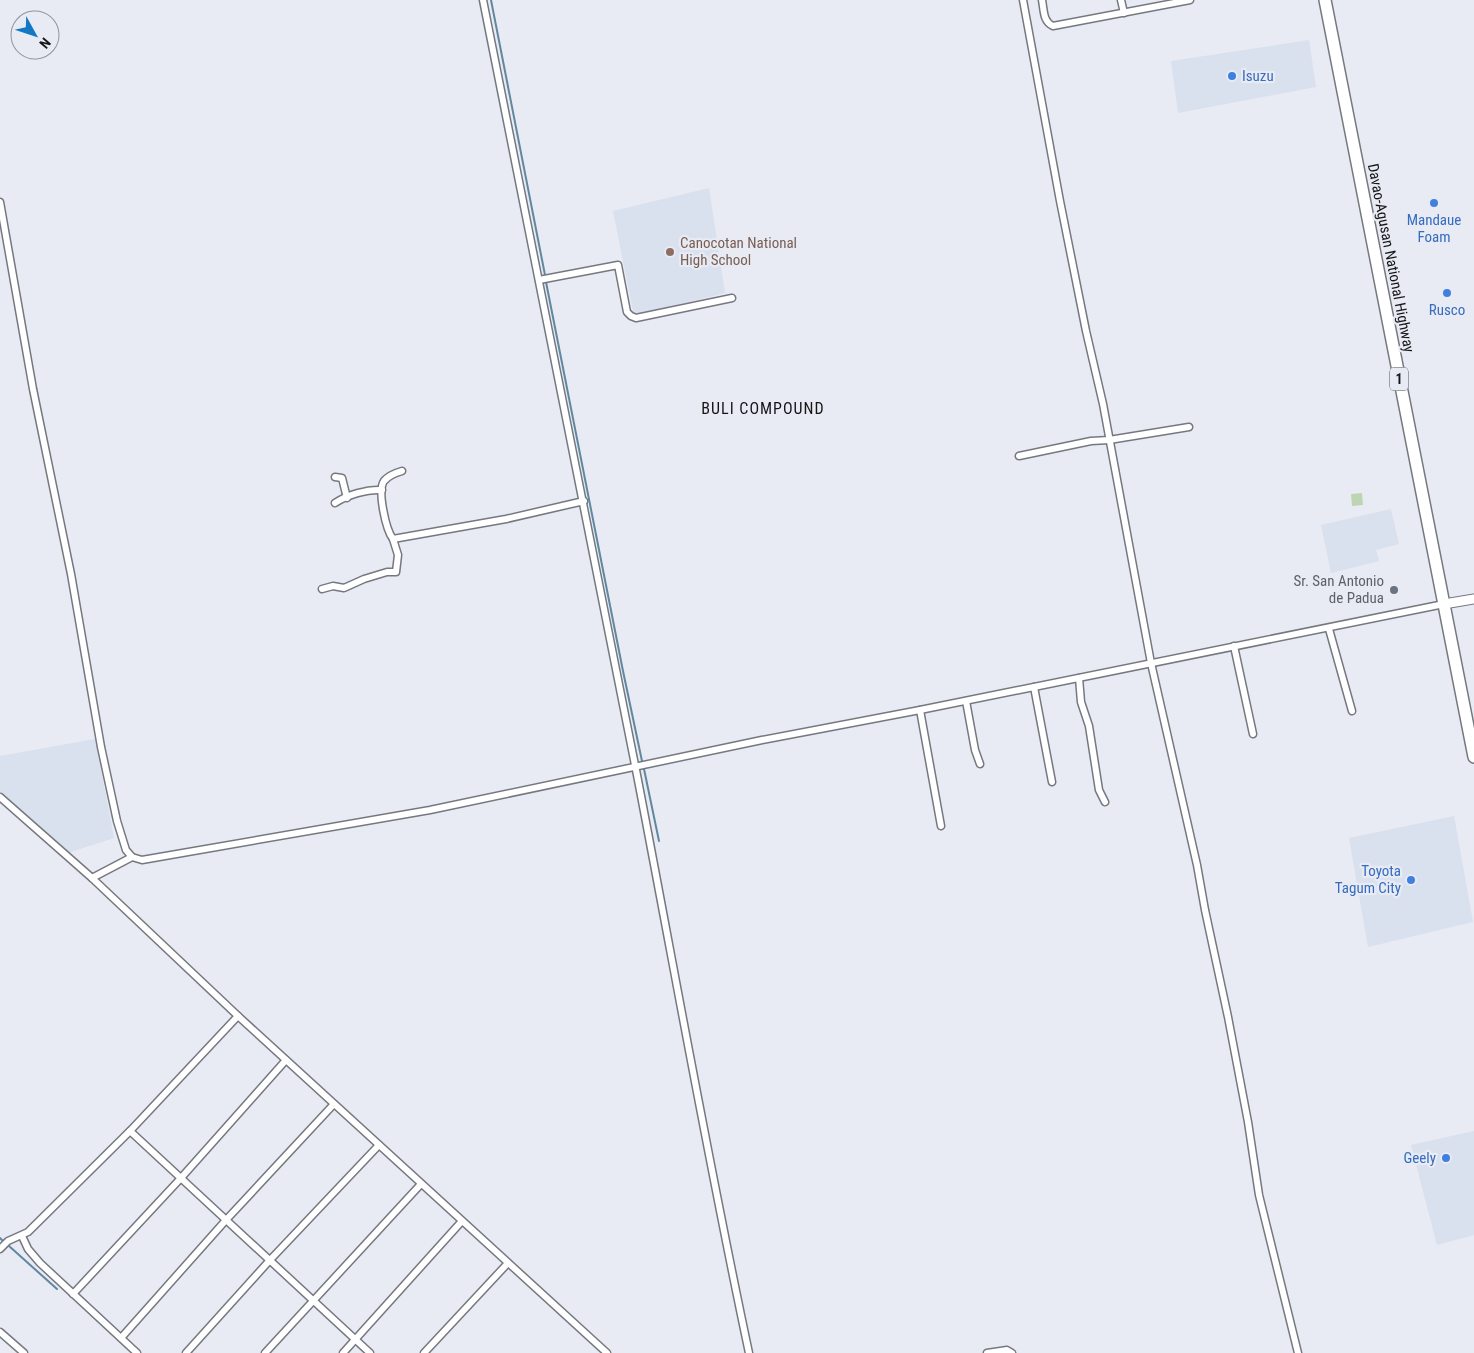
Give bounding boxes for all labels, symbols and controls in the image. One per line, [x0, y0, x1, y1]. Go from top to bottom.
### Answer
north arrow [10, 10, 60, 60]
text: N [36, 35, 54, 52]
place label: Isuzu [1242, 67, 1274, 85]
marker: Isuzu [1226, 70, 1238, 82]
street label: Davao-Agusan National Highway [1364, 162, 1418, 354]
marker: Mandaue Foam [1428, 197, 1440, 209]
place label: Mandaue Foam [1407, 211, 1461, 246]
place label: Canocotan National High School [680, 234, 797, 269]
marker: Canocotan National High School [664, 246, 676, 258]
marker: Rusco [1441, 287, 1453, 299]
place label: Rusco [1429, 301, 1465, 319]
road number: 1 [1390, 368, 1408, 390]
district label: BULI COMPOUND [701, 399, 825, 418]
place label: Sr. San Antonio de Padua [1294, 572, 1384, 607]
marker: Sr. San Antonio de Padua [1388, 584, 1400, 596]
place label: Toyota Tagum City [1335, 862, 1401, 897]
marker: Toyota Tagum City [1405, 874, 1417, 886]
place label: Geely [1403, 1149, 1436, 1167]
marker: Geely [1440, 1152, 1452, 1164]

